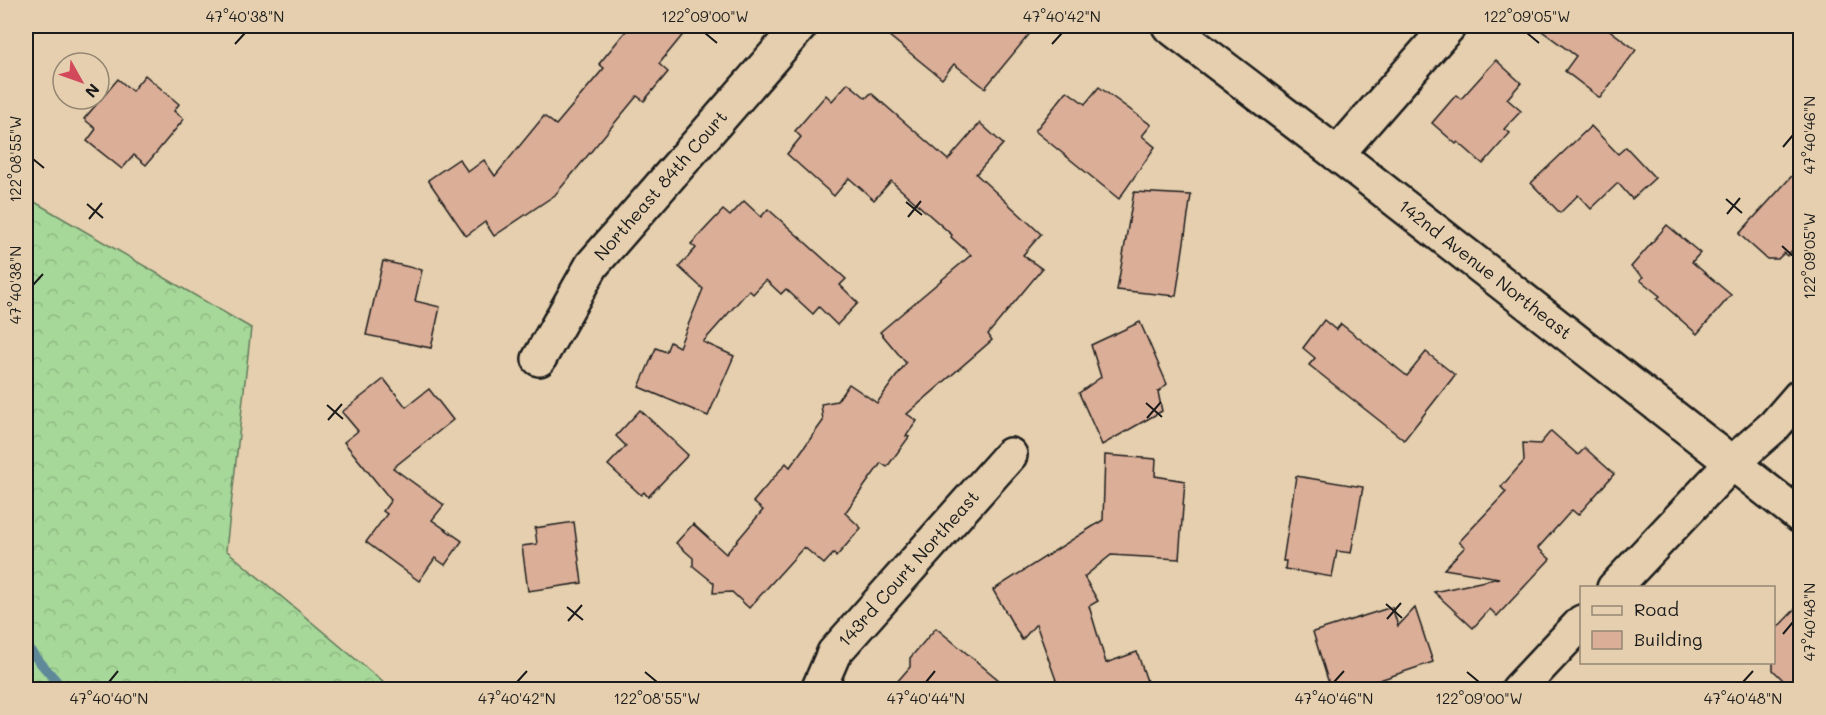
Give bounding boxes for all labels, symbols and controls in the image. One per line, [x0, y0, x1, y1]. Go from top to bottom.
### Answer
text: 47°40'38"N [206, 6, 284, 26]
text: 122°09'00"W [661, 6, 749, 26]
text: 47°40'42"N [1023, 6, 1101, 26]
text: 122°09'05"W [1483, 6, 1571, 26]
north arrow [51, 51, 111, 111]
text: N [81, 80, 105, 102]
text: 47°40'46"N [1799, 96, 1819, 174]
street label: Northeast 84th Court [588, 105, 732, 265]
text: 122°08'55"W [5, 116, 25, 202]
street label: 142nd Avenue Northeast [1394, 193, 1577, 344]
text: 122°09'05"W [1799, 212, 1819, 300]
text: 47°40'38"N [5, 246, 25, 324]
street label: 143rd Court Northeast [832, 485, 984, 651]
text: 47°40'48"N [1799, 583, 1819, 661]
legend [1580, 586, 1775, 664]
text: Road [1634, 597, 1679, 621]
text: Building [1634, 627, 1702, 651]
text: 47°40'40"N [70, 688, 148, 708]
text: 47°40'42"N [478, 688, 556, 708]
text: 122°08'55"W [614, 688, 700, 708]
text: 47°40'44"N [887, 688, 965, 708]
text: 47°40'46"N [1295, 688, 1373, 708]
text: 122°09'00"W [1435, 688, 1523, 708]
text: 47°40'48"N [1704, 688, 1782, 708]

